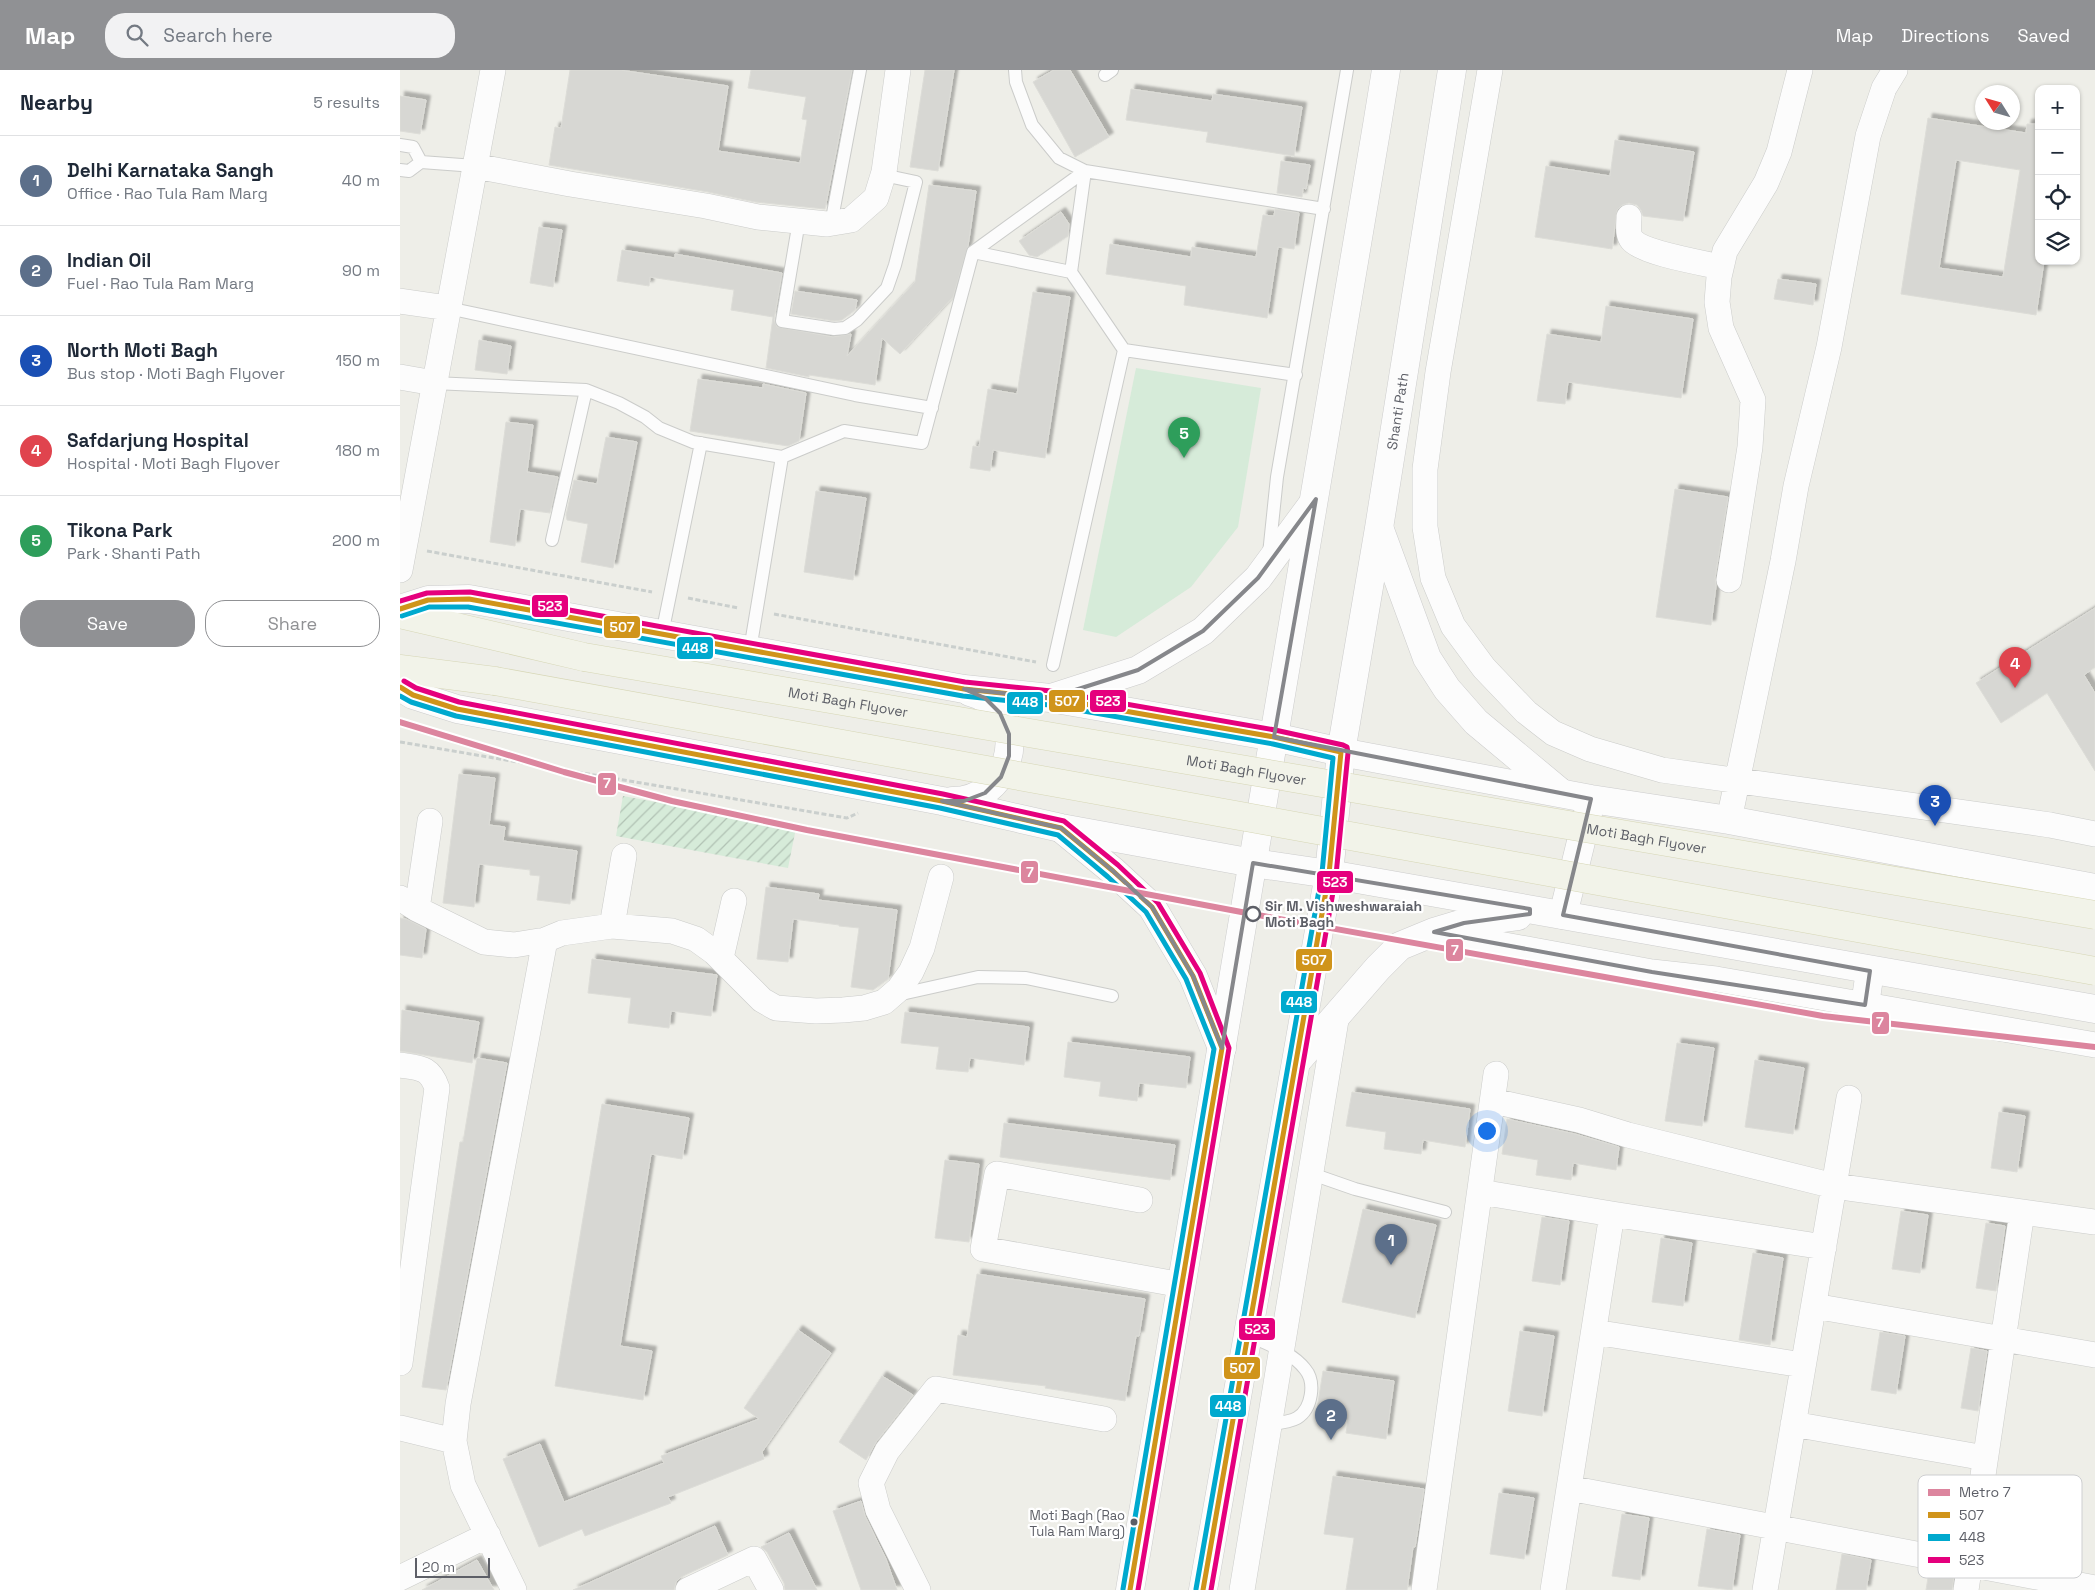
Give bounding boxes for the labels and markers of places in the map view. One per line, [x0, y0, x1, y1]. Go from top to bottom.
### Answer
pin: 5 [1168, 417, 1200, 458]
pin: 4 [1999, 647, 2031, 688]
pin: 3 [1919, 785, 1951, 826]
place label: Sir M. Vishweshwaraiah Moti Bagh [1265, 897, 1422, 931]
marker: Sir M. Vishweshwaraiah Moti Bagh [1245, 906, 1261, 922]
pin: 1 [1375, 1224, 1407, 1265]
pin: 2 [1315, 1399, 1347, 1440]
place label: Moti Bagh (Rao Tula Ram Marg) [1029, 1507, 1125, 1540]
marker: Moti Bagh (Rao Tula Ram Marg) [1129, 1517, 1139, 1527]

